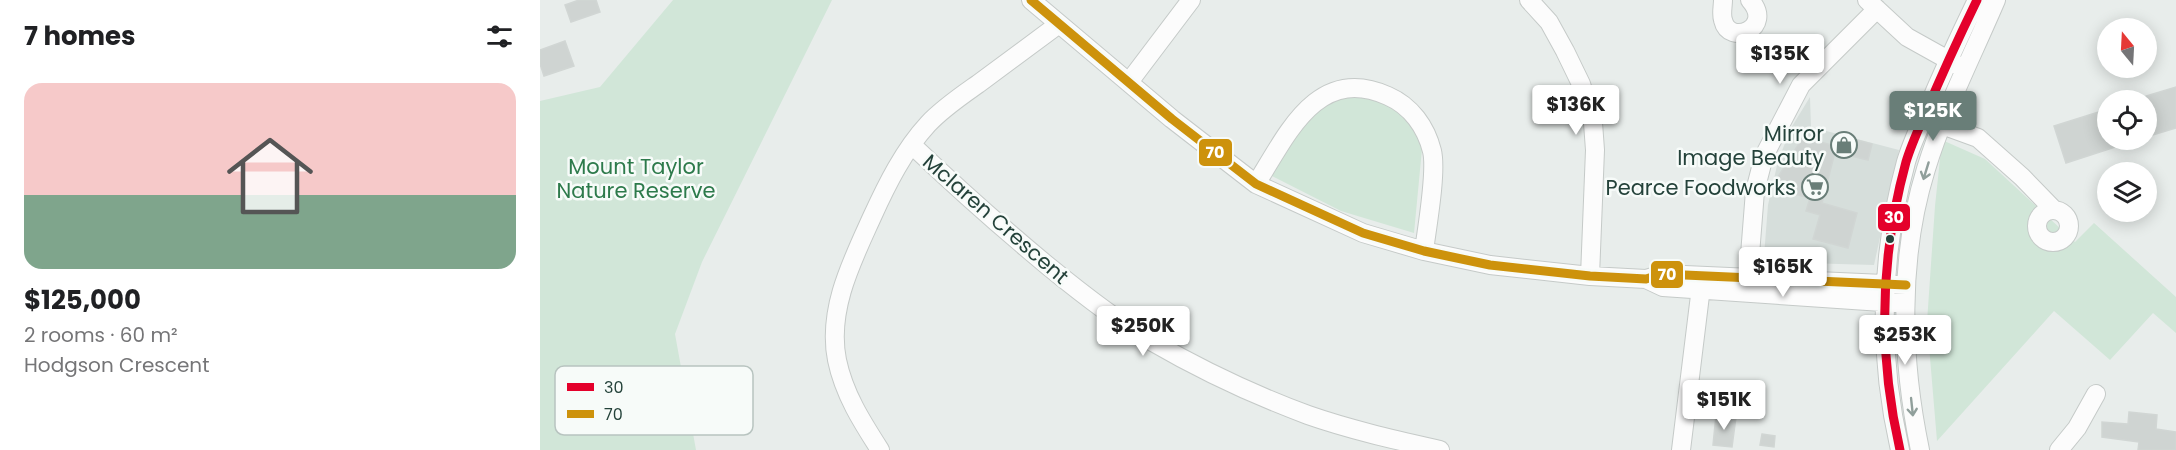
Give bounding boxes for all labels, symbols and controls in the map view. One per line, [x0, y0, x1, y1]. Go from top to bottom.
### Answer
text: 7 homes [24, 18, 136, 54]
north arrow [2097, 18, 2157, 78]
map controls [2097, 18, 2157, 222]
icon: filters [483, 20, 516, 53]
pin: $135K [1738, 34, 1822, 85]
text: $135K [1750, 39, 1810, 67]
pin: $136K [1534, 85, 1618, 136]
text: $136K [1546, 90, 1606, 118]
button: locate [2097, 90, 2157, 150]
pin: $125K [1891, 91, 1975, 142]
text: $125K [1903, 96, 1963, 124]
place label: Mirror Image Beauty [1677, 119, 1824, 172]
icon: home [216, 122, 324, 230]
shop icon: Mirror Image Beauty [1829, 130, 1859, 160]
line badge: 70 [1198, 138, 1233, 167]
text: 70 [1206, 141, 1225, 164]
street label: Mclaren Crescent [917, 147, 1075, 291]
park label: Mount Taylor Nature Reserve [557, 152, 715, 205]
one-way arrow [1920, 161, 1931, 180]
button: layers [2097, 162, 2157, 222]
supermarket icon: Pearce Foodworks [1800, 172, 1830, 202]
place label: Pearce Foodworks [1605, 173, 1796, 202]
line badge: 30 [1877, 203, 1911, 232]
text: 30 [1884, 206, 1904, 229]
unlabelled marker [1884, 233, 1896, 245]
pin: $165K [1741, 247, 1825, 298]
text: $165K [1753, 252, 1813, 280]
line badge: 70 [1650, 260, 1684, 289]
text: 70 [1658, 263, 1677, 286]
text: $125,000 [24, 282, 141, 318]
pin: $250K [1101, 306, 1185, 357]
text: $250K [1111, 311, 1175, 339]
pin: $253K [1863, 315, 1947, 366]
text: $253K [1873, 320, 1937, 348]
text: 2 rooms · 60 m² [24, 321, 178, 349]
text: Hodgson Crescent [24, 351, 209, 379]
legend [555, 366, 753, 435]
text: 30 [604, 376, 623, 399]
pin: $151K [1682, 380, 1766, 431]
text: $151K [1696, 385, 1752, 413]
one-way arrow [1907, 396, 1918, 416]
text: 70 [604, 403, 623, 426]

